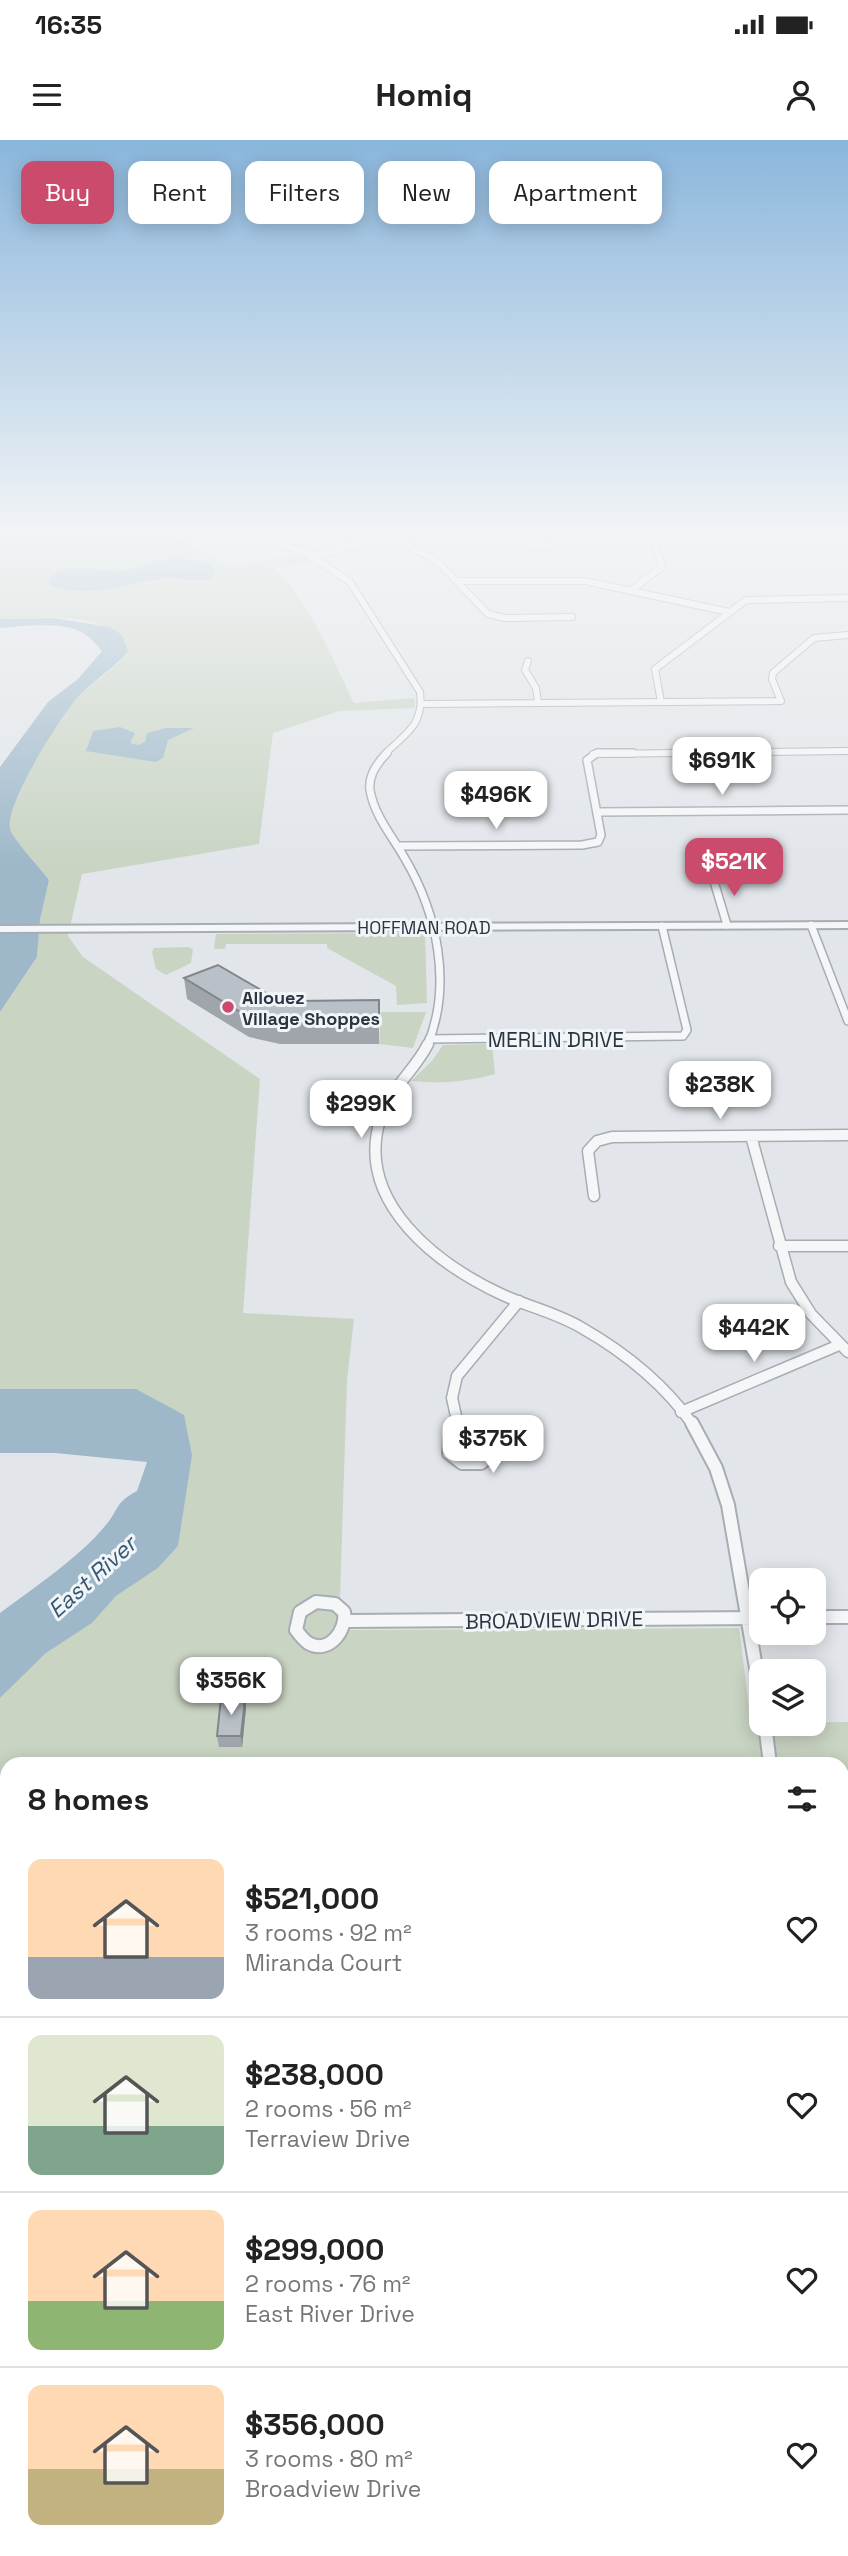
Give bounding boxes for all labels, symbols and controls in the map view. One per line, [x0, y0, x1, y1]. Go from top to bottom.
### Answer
text: 16:35 [35, 8, 102, 42]
text: Homiq [376, 75, 472, 115]
icon: menu [28, 76, 66, 114]
icon: person [782, 76, 820, 114]
chip: Buy [21, 161, 114, 224]
chip: Rent [128, 161, 231, 224]
chip: Filters [245, 161, 364, 224]
chip: New [378, 161, 475, 224]
chip: Apartment [489, 161, 662, 224]
pin: $691K [673, 738, 771, 797]
text: $691K [688, 745, 756, 775]
pin: $496K [447, 772, 545, 831]
text: $496K [460, 779, 532, 809]
pin: $521K [685, 838, 783, 898]
text: $521K [701, 846, 767, 876]
street label: HOFFMAN ROAD [357, 916, 491, 939]
place label: Allouez Village Shoppes [242, 986, 380, 1030]
marker: Allouez Village Shoppes [220, 999, 236, 1015]
street label: MERLIN DRIVE [488, 1026, 624, 1053]
pin: $238K [671, 1062, 769, 1121]
text: $238K [685, 1069, 755, 1099]
pin: $299K [312, 1080, 410, 1140]
text: $299K [326, 1088, 396, 1118]
pin: $442K [705, 1304, 803, 1364]
text: $442K [718, 1312, 790, 1342]
pin: $375K [444, 1416, 542, 1475]
text: $375K [459, 1423, 527, 1453]
water label: East River [42, 1528, 144, 1625]
map controls [749, 1568, 826, 1736]
button: locate [749, 1568, 826, 1645]
street label: BROADVIEW DRIVE [465, 1605, 643, 1635]
pin: $356K [182, 1658, 280, 1717]
button: layers [749, 1659, 826, 1736]
text: $356K [196, 1665, 266, 1695]
text: 8 homes [28, 1780, 149, 1819]
icon: filters [783, 1780, 821, 1818]
text: $521,000 [245, 1879, 379, 1918]
icon: home [84, 1887, 168, 1971]
icon: heart [783, 1910, 821, 1948]
text: 3 rooms · 92 m² [245, 1918, 412, 1948]
text: Miranda Court [245, 1948, 402, 1978]
text: $238,000 [245, 2055, 384, 2094]
icon: home [84, 2063, 168, 2147]
icon: heart [783, 2086, 821, 2124]
text: 2 rooms · 56 m² [245, 2094, 411, 2124]
text: Terraview Drive [245, 2124, 410, 2154]
text: $299,000 [245, 2230, 384, 2269]
icon: home [84, 2238, 168, 2322]
icon: heart [783, 2261, 821, 2299]
text: 2 rooms · 76 m² [245, 2269, 410, 2299]
text: East River Drive [245, 2299, 415, 2329]
text: $356,000 [245, 2405, 385, 2444]
icon: home [84, 2413, 168, 2497]
icon: heart [783, 2436, 821, 2474]
text: 3 rooms · 80 m² [245, 2444, 413, 2474]
text: Broadview Drive [245, 2474, 421, 2504]

